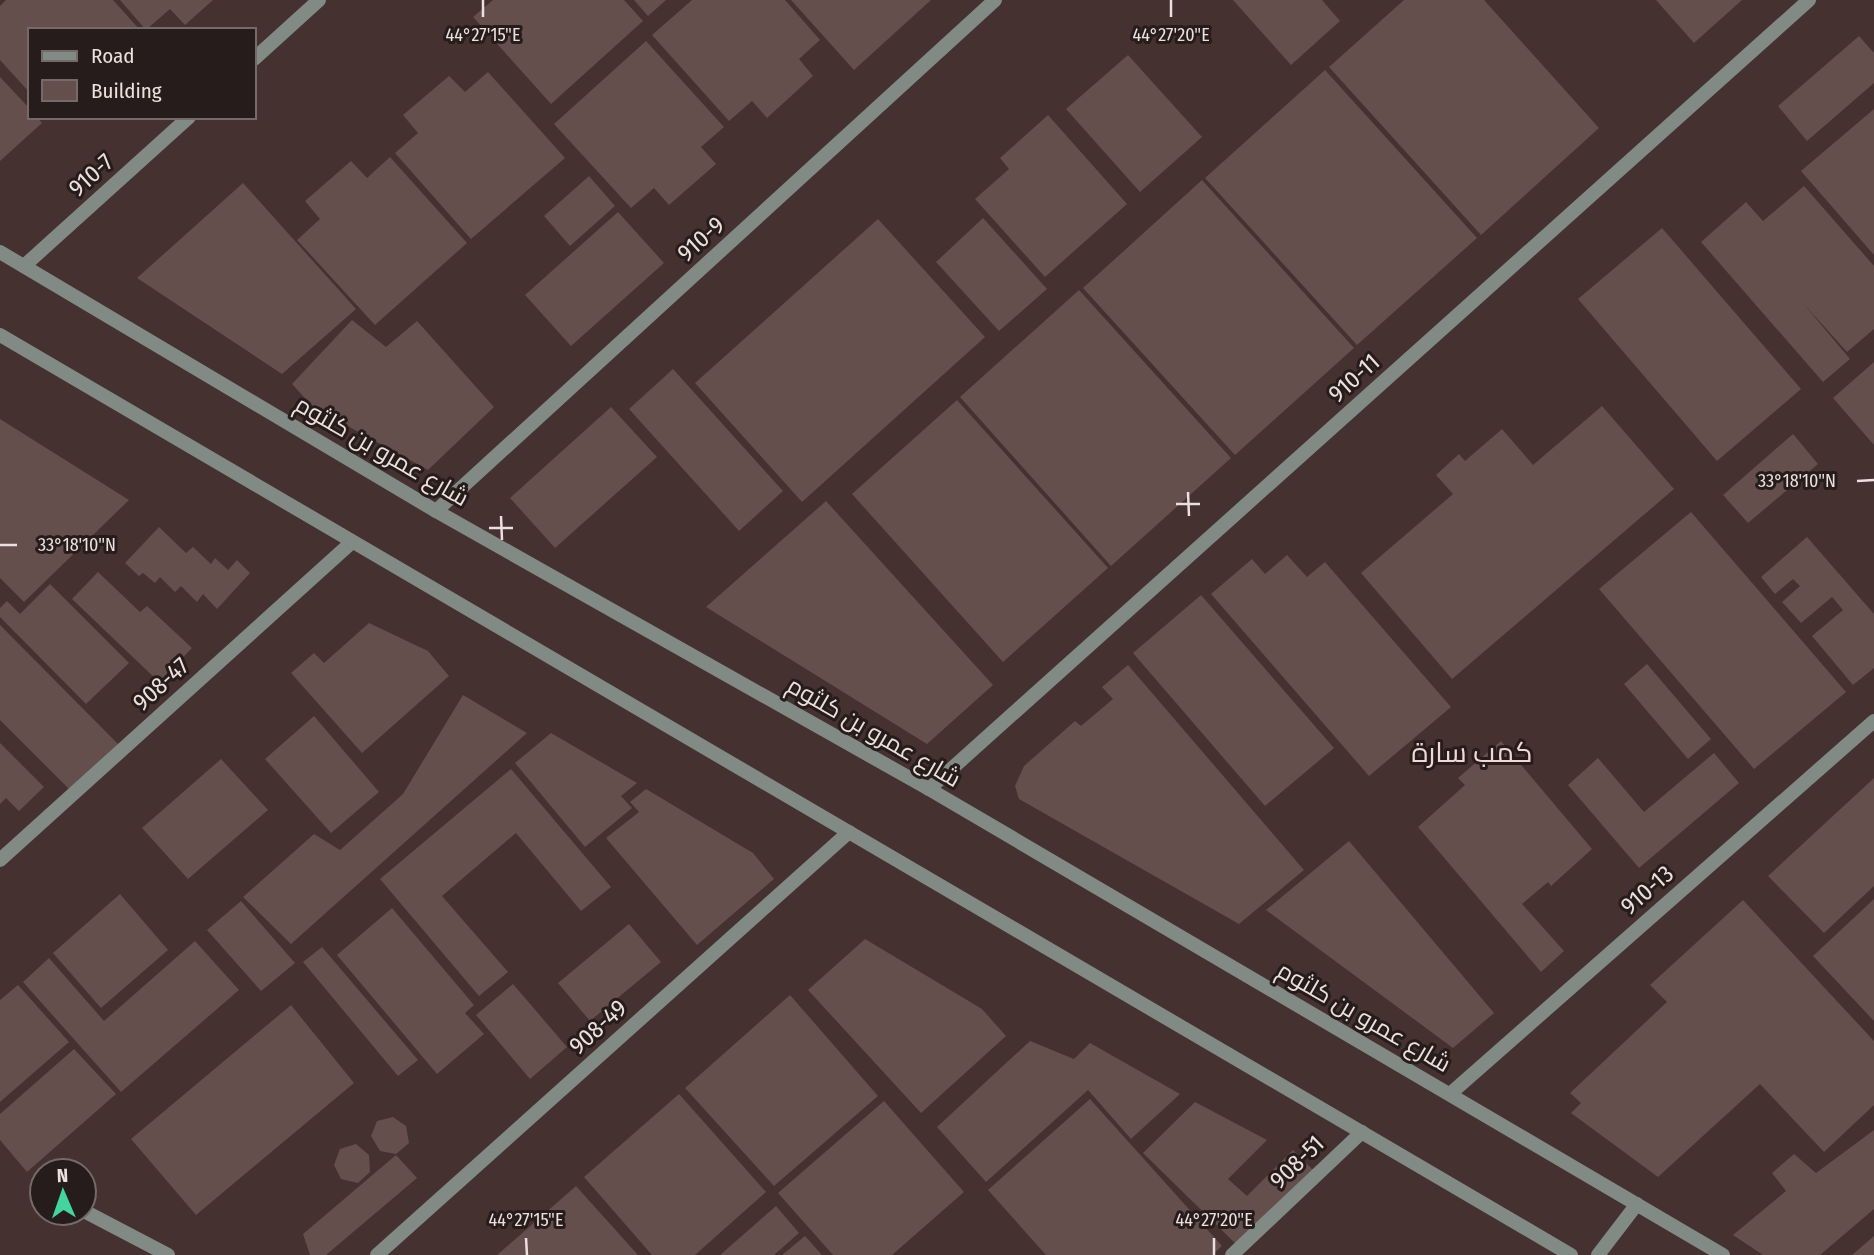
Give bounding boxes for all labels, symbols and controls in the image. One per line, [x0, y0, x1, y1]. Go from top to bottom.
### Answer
text: 44°27'15"E [446, 24, 520, 46]
text: 44°27'20"E [1132, 24, 1210, 46]
legend [28, 28, 256, 119]
text: Road [91, 43, 135, 69]
text: Building [91, 78, 162, 104]
street label: 910-7 [63, 148, 119, 202]
street label: 910-9 [672, 211, 730, 267]
street label: 910-11 [1323, 348, 1385, 408]
street label: شارع عمرو بن كلثوم [289, 390, 474, 514]
text: 33°18'10"N [1758, 470, 1836, 492]
text: 33°18'10"N [38, 534, 116, 556]
street label: 908-47 [127, 651, 195, 716]
street label: شارع عمرو بن كلثوم [781, 671, 966, 795]
district label: كمب سارة [1412, 736, 1533, 769]
street label: 910-13 [1615, 860, 1679, 920]
street label: شارع عمرو بن كلثوم [1271, 956, 1456, 1080]
street label: 908-49 [563, 994, 633, 1060]
street label: 908-51 [1264, 1130, 1330, 1194]
north arrow [28, 1157, 98, 1227]
text: N [56, 1164, 69, 1187]
text: 44°27'15"E [489, 1209, 563, 1231]
text: 44°27'20"E [1175, 1209, 1253, 1231]

